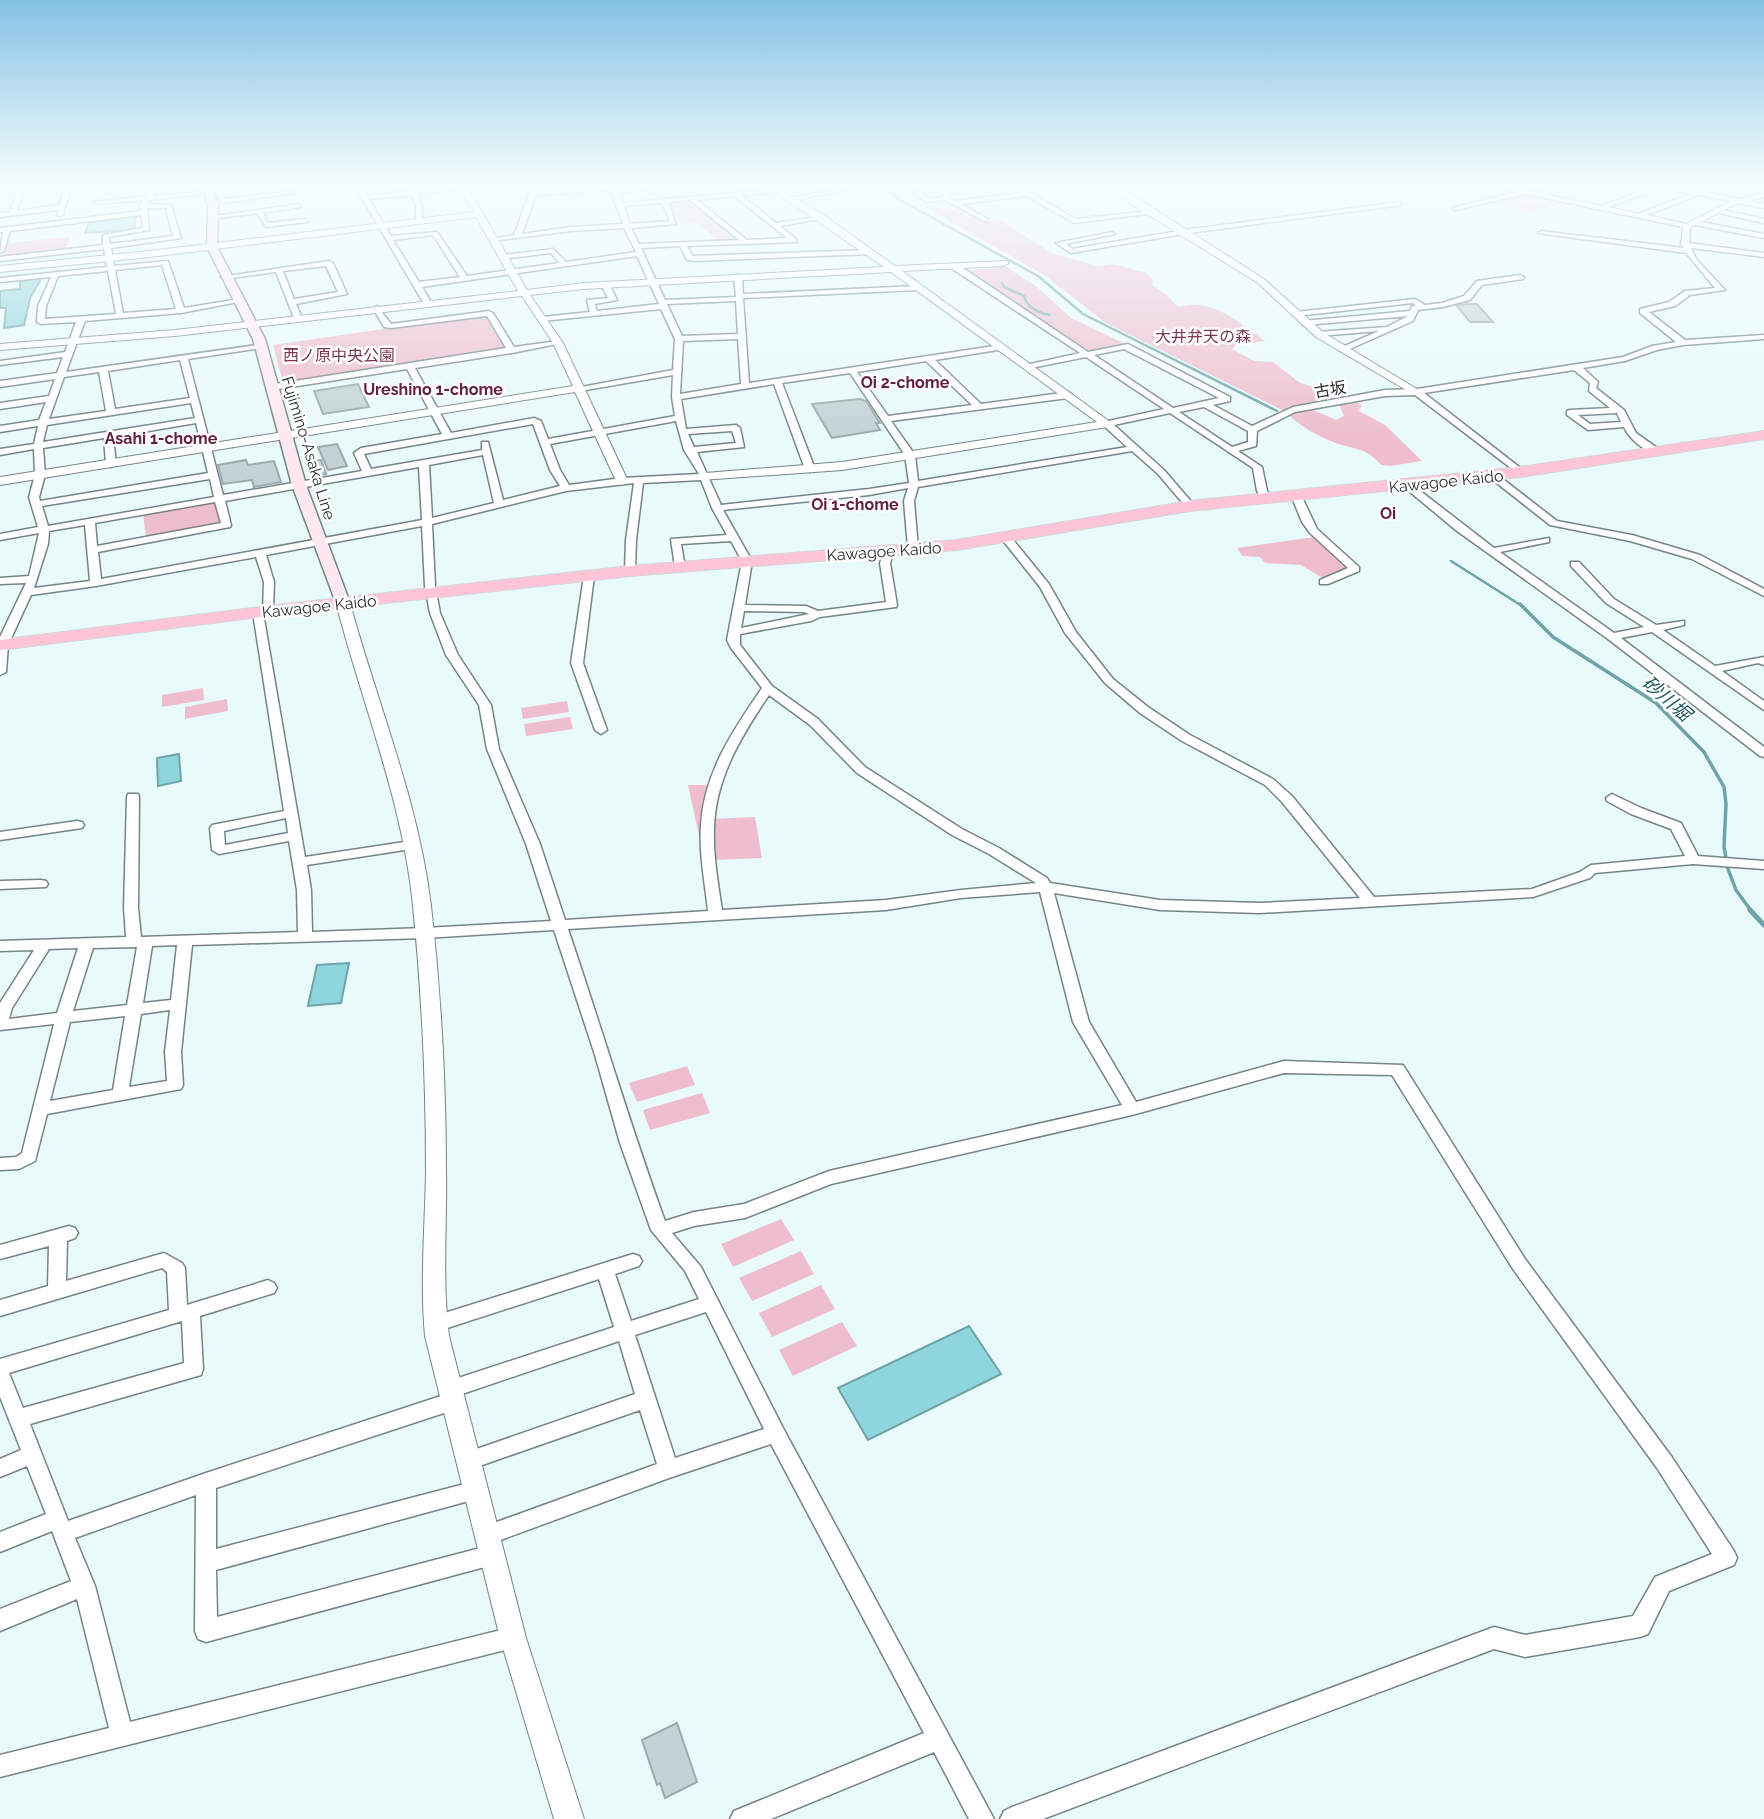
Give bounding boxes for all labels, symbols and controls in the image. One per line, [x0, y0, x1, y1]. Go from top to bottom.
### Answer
park label: 大井弁天の森 [1155, 327, 1251, 346]
park label: 西ノ原中央公園 [283, 346, 395, 365]
district label: Oi 2-chome [861, 373, 950, 392]
street label: Fujimino-Asaka Line [278, 374, 339, 522]
street label: 古坂 [1313, 377, 1348, 402]
district label: Ureshino 1-chome [363, 380, 503, 399]
district label: Asahi 1-chome [105, 429, 218, 448]
street label: Kawagoe Kaido [1388, 466, 1504, 497]
district label: Oi 1-chome [811, 495, 899, 514]
district label: Oi [1380, 504, 1396, 523]
street label: Kawagoe Kaido [826, 538, 942, 565]
street label: Kawagoe Kaido [261, 591, 377, 622]
water label: 砂川堀 [1638, 671, 1698, 727]

